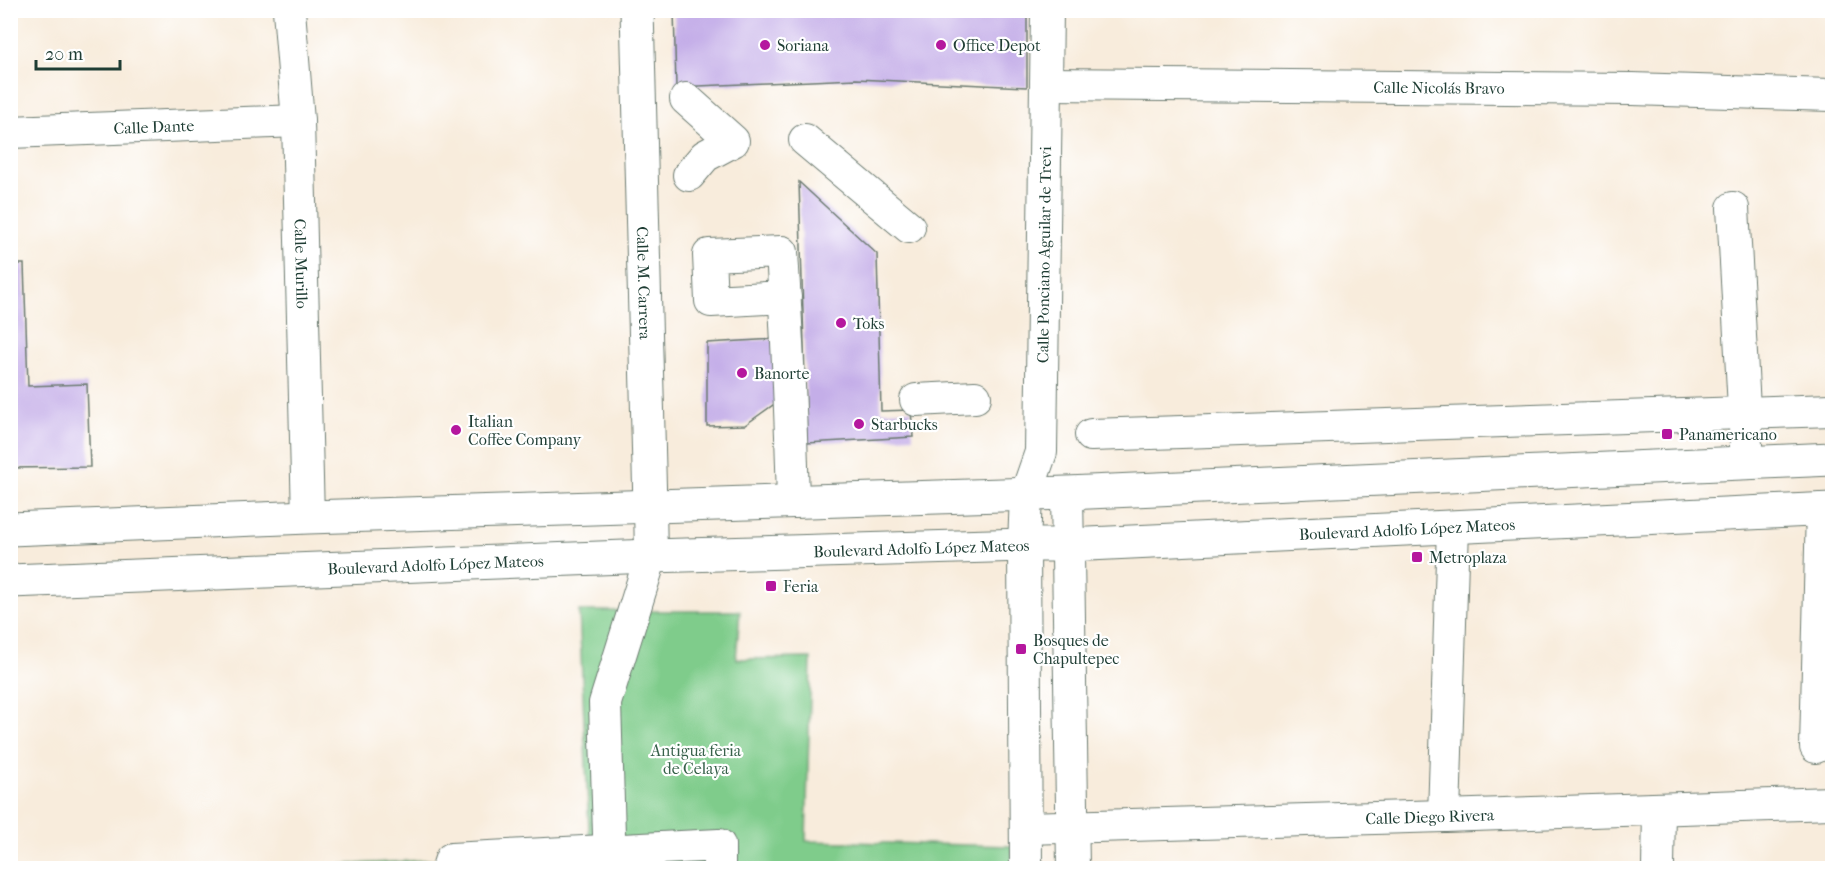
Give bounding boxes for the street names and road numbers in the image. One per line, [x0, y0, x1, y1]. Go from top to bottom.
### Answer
street label: Calle Nicolás Bravo [1373, 78, 1505, 98]
street label: Calle Dante [113, 116, 195, 138]
street label: Calle Ponciano Aguilar de Trevi [1033, 146, 1055, 363]
street label: Calle Murillo [290, 218, 312, 309]
street label: Calle M. Carrera [633, 226, 655, 340]
street label: Boulevard Adolfo López Mateos [1298, 515, 1516, 544]
street label: Boulevard Adolfo López Mateos [813, 536, 1030, 561]
street label: Boulevard Adolfo López Mateos [327, 551, 544, 579]
street label: Calle Diego Rivera [1365, 805, 1495, 828]

